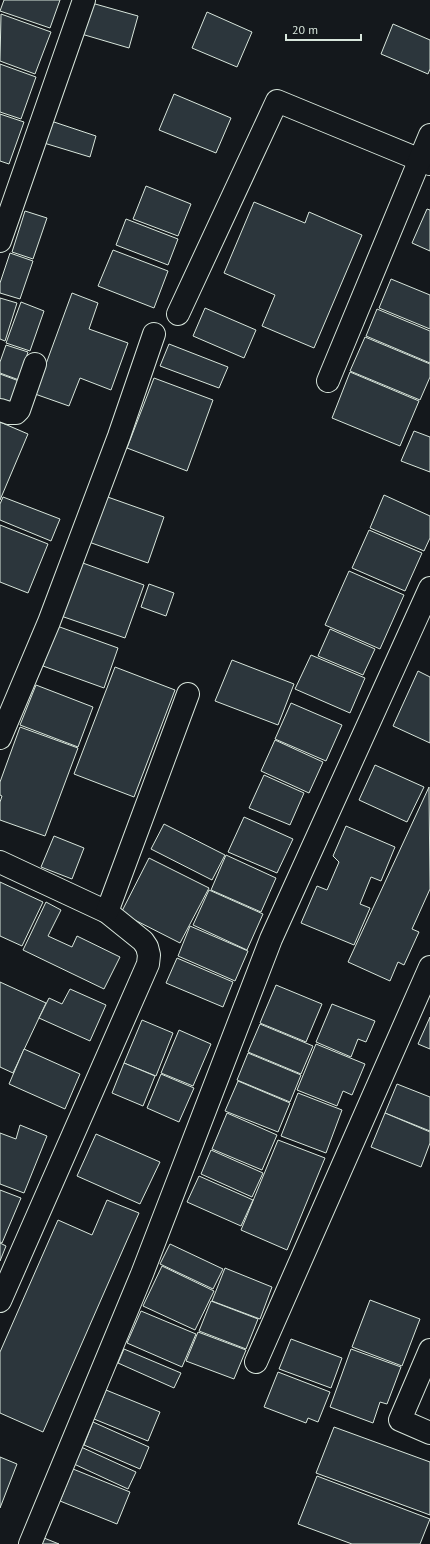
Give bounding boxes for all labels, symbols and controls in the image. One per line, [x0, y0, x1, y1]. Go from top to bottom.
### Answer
scale bar [286, 16, 361, 42]
text: 20 m [292, 22, 318, 37]

